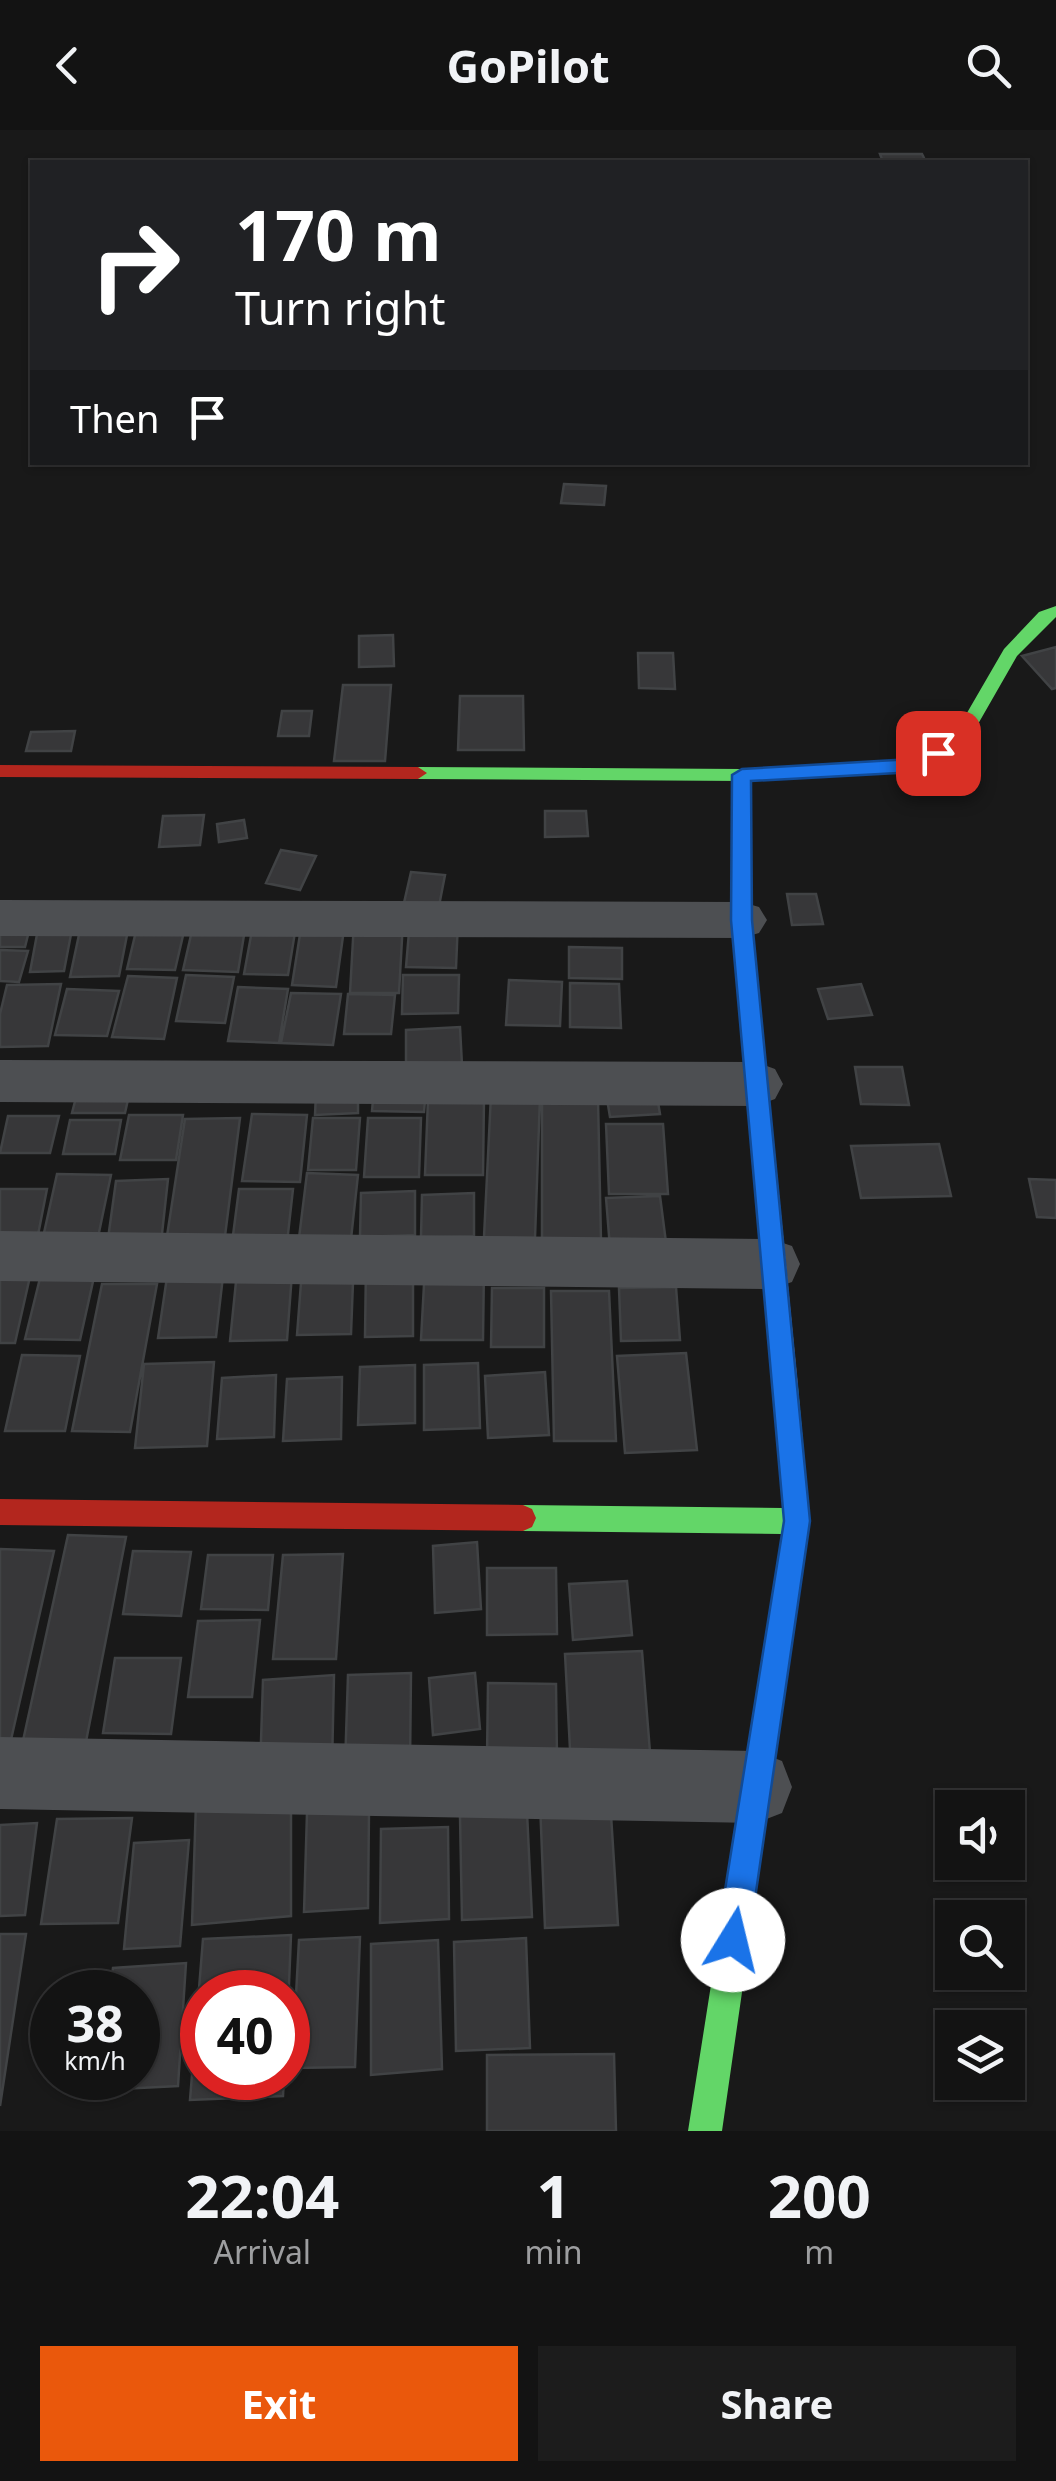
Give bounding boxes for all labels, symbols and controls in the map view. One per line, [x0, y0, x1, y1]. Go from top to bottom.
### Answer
text: GoPilot [446, 35, 610, 96]
icon: back [40, 38, 95, 93]
icon: search [961, 38, 1016, 93]
text: 170 m [235, 186, 442, 282]
icon: right [70, 200, 200, 330]
text: Turn right [235, 277, 446, 338]
icon: arrive [180, 390, 235, 445]
text: Then [70, 392, 160, 444]
pin [896, 711, 981, 796]
icon: arrive [911, 726, 966, 781]
map controls [935, 1790, 1025, 2100]
button: sound [935, 1790, 1025, 1880]
position arrow [681, 1888, 785, 1992]
button: search [935, 1900, 1025, 1990]
speed limit sign: 40 [180, 1970, 310, 2100]
text: 38 [66, 1989, 124, 2057]
button: layers [935, 2010, 1025, 2100]
text: km/h [64, 2043, 126, 2077]
text: 22:04 [185, 2154, 339, 2236]
text: 1 [536, 2154, 571, 2236]
text: 200 [768, 2154, 871, 2236]
text: Arrival [214, 2230, 311, 2273]
text: min [525, 2230, 583, 2273]
text: m [804, 2230, 834, 2273]
button: Exit [40, 2346, 518, 2461]
button: Share [538, 2346, 1016, 2461]

